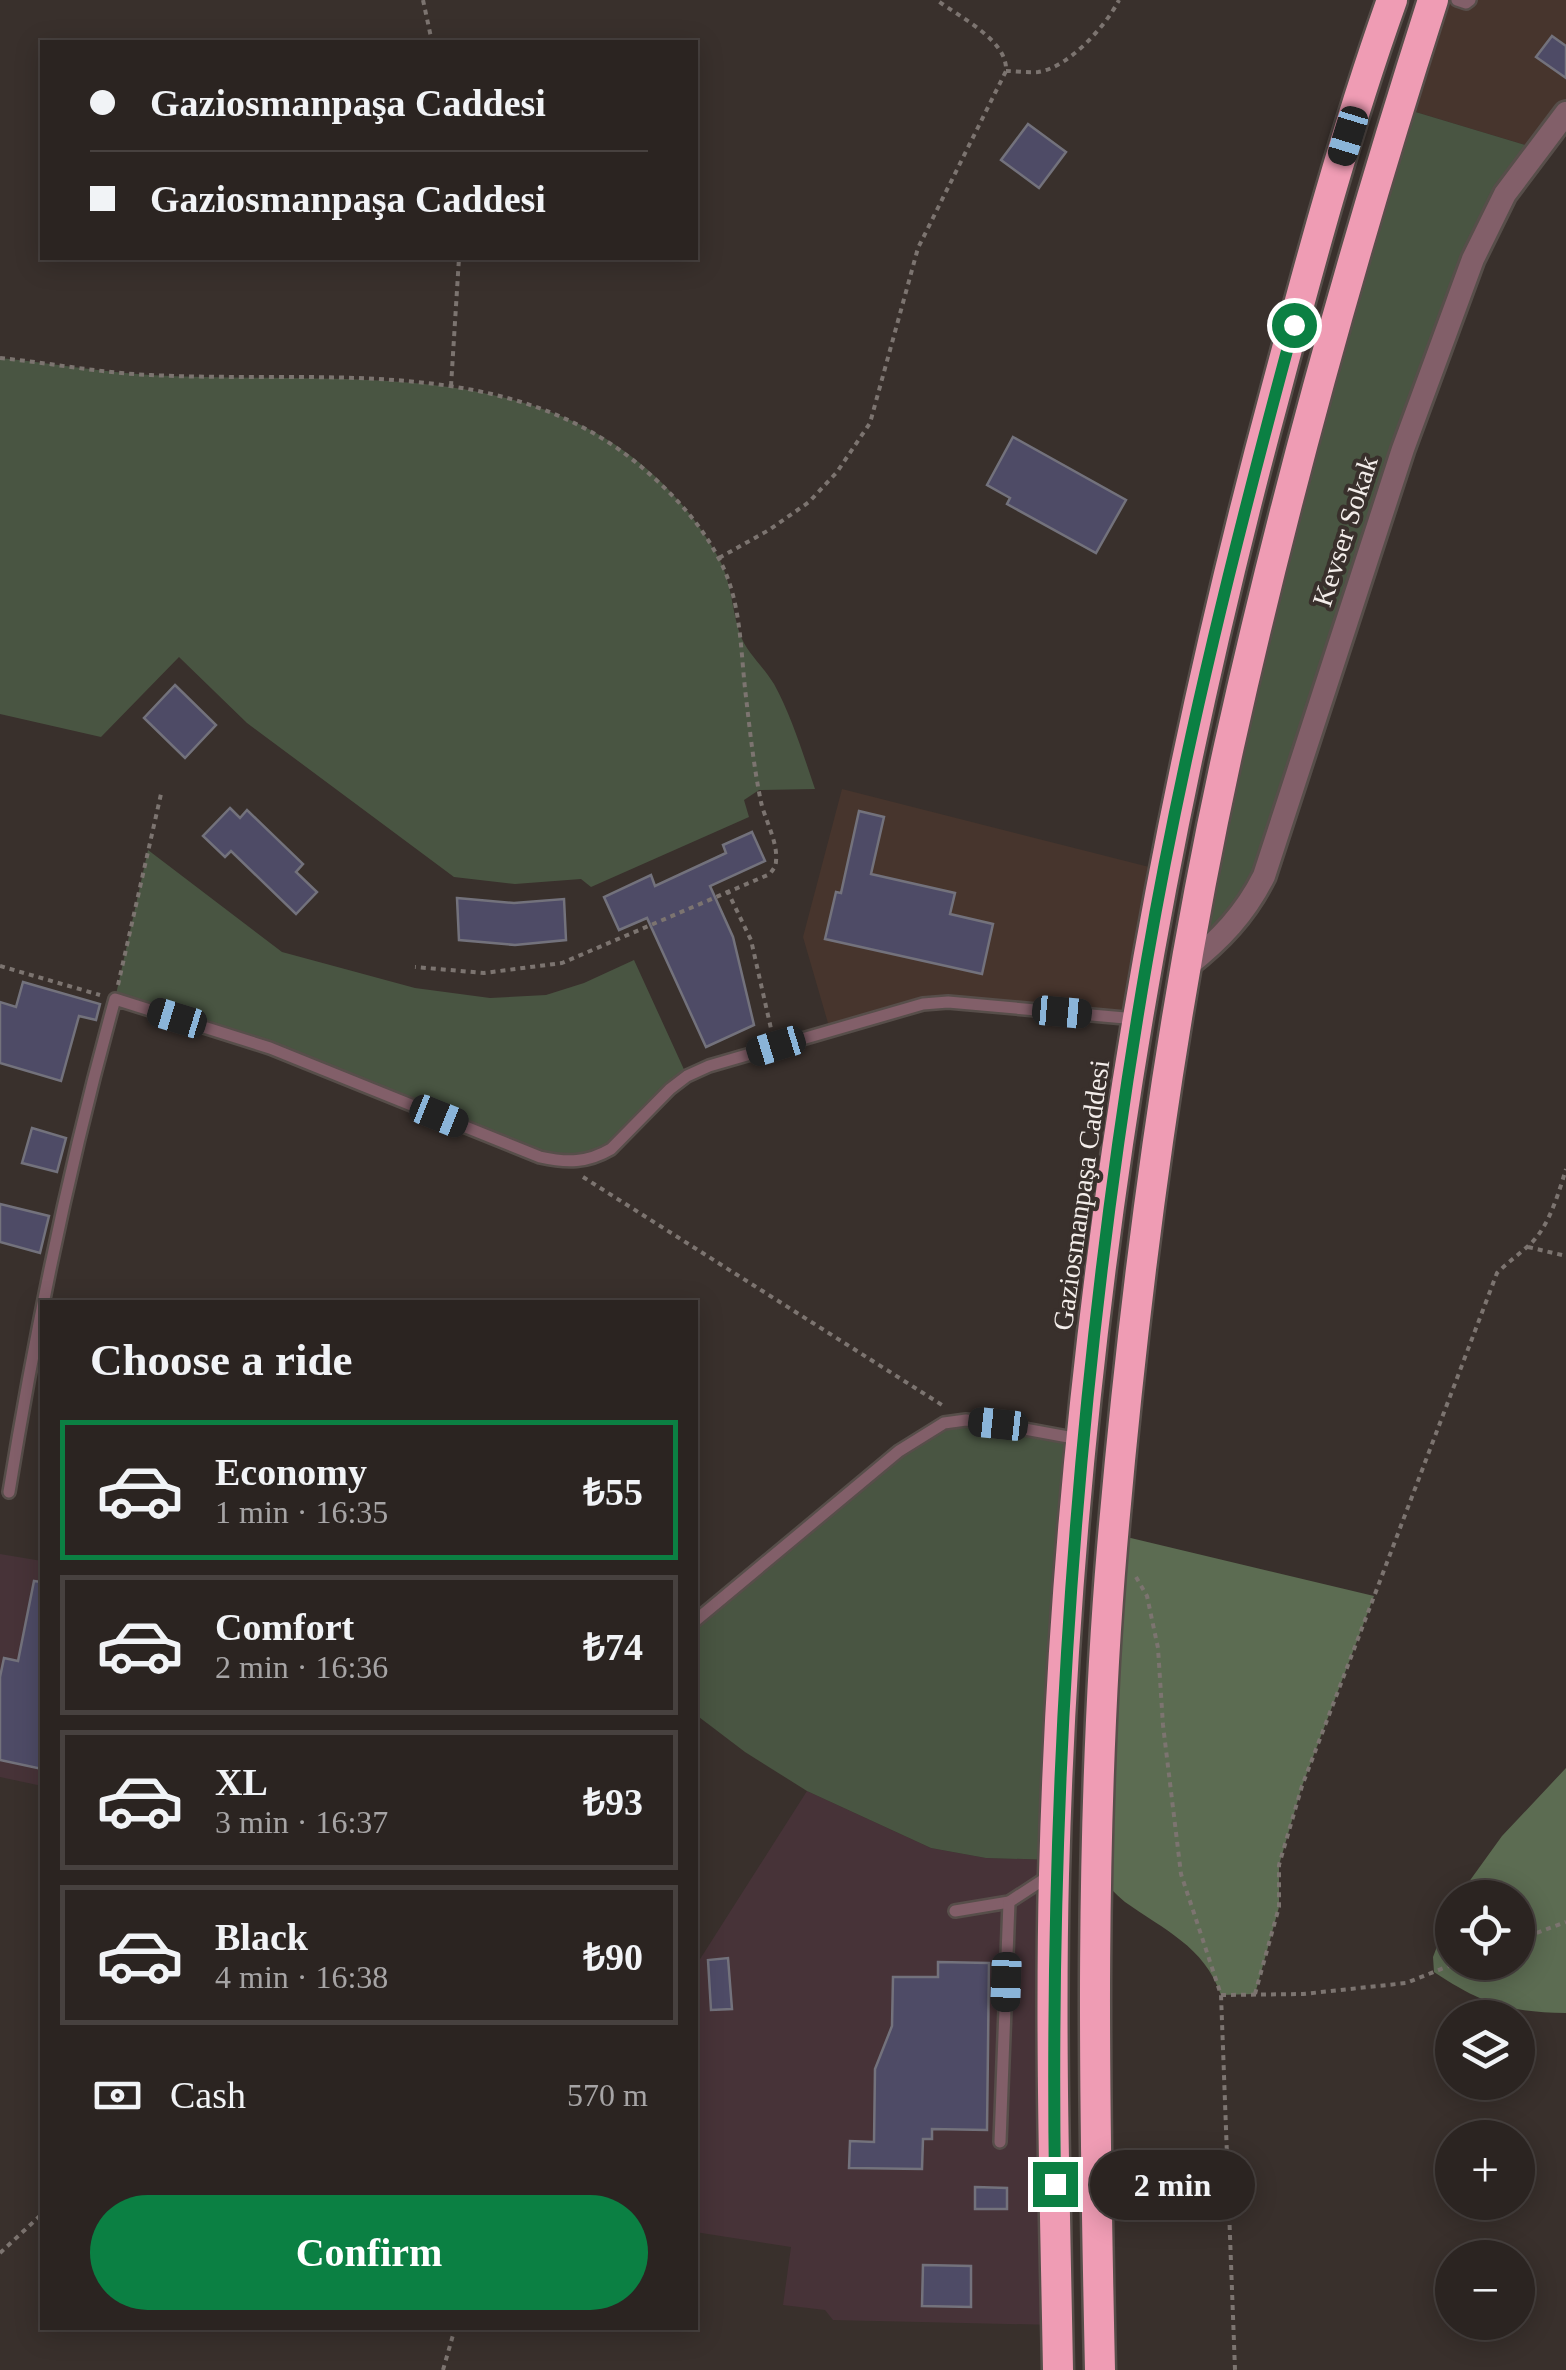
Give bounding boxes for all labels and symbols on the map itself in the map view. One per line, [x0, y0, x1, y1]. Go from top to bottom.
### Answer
car [1325, 103, 1371, 169]
route start [1272, 303, 1317, 348]
street label: Kevser Sokak [1306, 452, 1384, 610]
car [1031, 994, 1093, 1030]
car [144, 995, 210, 1041]
car [743, 1023, 809, 1069]
street label: Gaziosmanpaşa Caddesi [1047, 1057, 1115, 1332]
car [406, 1091, 472, 1141]
car [967, 1406, 1029, 1442]
car [990, 1951, 1022, 2013]
callout: 2 min [1090, 2149, 1255, 2219]
route end [1033, 2162, 1078, 2207]

